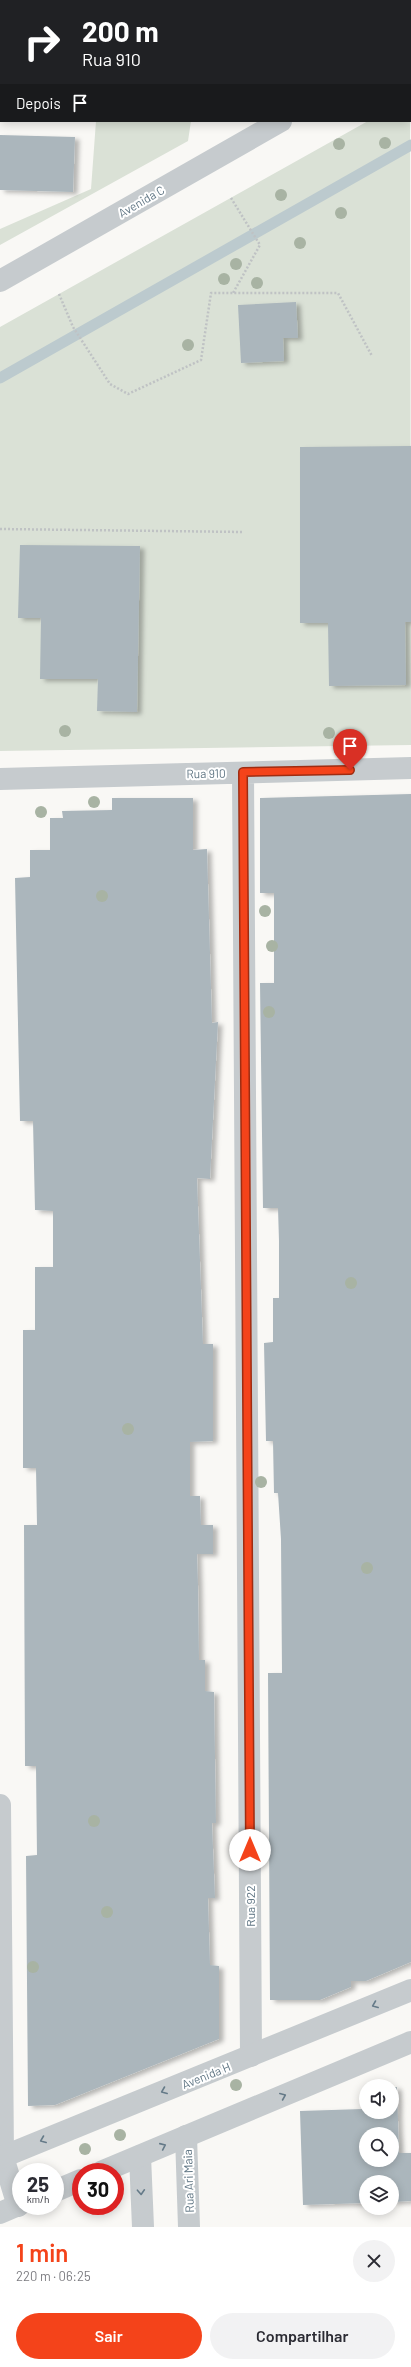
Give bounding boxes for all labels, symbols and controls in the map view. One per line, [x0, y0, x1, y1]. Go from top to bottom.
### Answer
text: 200 m [82, 14, 159, 48]
icon: right [16, 16, 68, 68]
text: Rua 910 [82, 48, 141, 70]
icon: arrive [69, 92, 91, 114]
text: Depois [16, 94, 61, 112]
street label: Avenida C [116, 182, 166, 220]
pin [333, 729, 367, 770]
icon: arrive [339, 735, 361, 757]
street label: Rua 910 [186, 766, 226, 780]
position arrow [229, 1829, 271, 1871]
street label: Rua 922 [243, 1885, 257, 1927]
one-way arrow [371, 2000, 379, 2008]
street label: Avenida H [180, 2059, 232, 2091]
map controls [359, 2079, 399, 2215]
button: sound [359, 2079, 399, 2119]
one-way arrow [160, 2087, 167, 2095]
one-way arrow [279, 2092, 286, 2100]
button: search [359, 2127, 399, 2167]
one-way arrow [40, 2136, 47, 2144]
one-way arrow [158, 2143, 166, 2151]
street label: Rua Ari Maia [180, 2149, 196, 2213]
speed limit sign: 30 [72, 2163, 124, 2215]
text: 25 [27, 2172, 49, 2196]
button: layers [359, 2175, 399, 2215]
one-way arrow [137, 2189, 146, 2195]
text: km/h [27, 2193, 49, 2205]
text: 1 min [16, 2238, 68, 2267]
button: close [353, 2240, 395, 2282]
text: 220 m · 06:25 [16, 2268, 91, 2284]
button: Sair [16, 2313, 202, 2359]
button: Compartilhar [210, 2313, 395, 2359]

